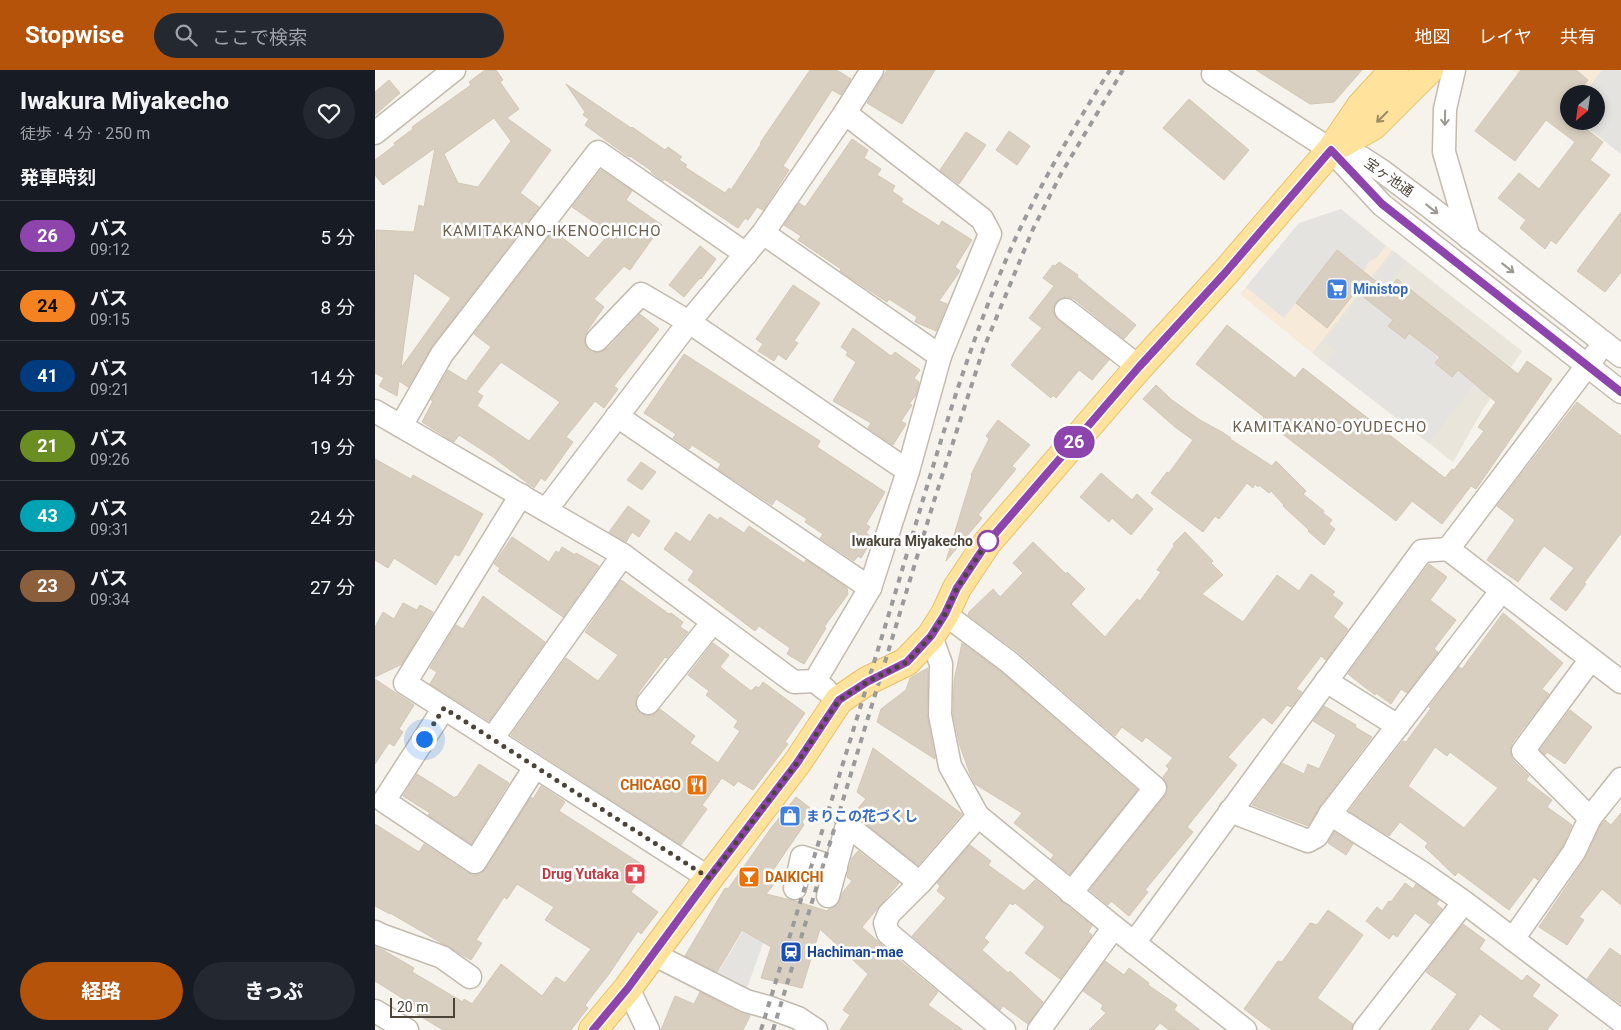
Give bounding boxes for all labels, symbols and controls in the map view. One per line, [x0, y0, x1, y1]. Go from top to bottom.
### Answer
search box [154, 13, 504, 58]
text: Stopwise [25, 21, 124, 49]
icon: search [172, 21, 200, 49]
text: ここで検索 [212, 26, 307, 49]
text: 地図 [1415, 26, 1451, 47]
text: レイヤ [1479, 26, 1532, 47]
text: 共有 [1560, 26, 1596, 47]
north arrow [1560, 85, 1605, 130]
map controls [1560, 85, 1605, 130]
text: Iwakura Miyakecho [20, 87, 229, 115]
button: heart [303, 87, 355, 139]
one-way arrow [1440, 109, 1450, 125]
one-way arrow [1376, 111, 1388, 123]
text: 徒歩 · 4 分 · 250 m [20, 124, 150, 143]
street label: 宝ヶ池通 [1361, 154, 1417, 200]
text: 発車時刻 [20, 166, 96, 189]
one-way arrow [1425, 204, 1439, 214]
text: バス [90, 217, 128, 240]
district label: KAMITAKANO-IKENOCHICHO [442, 222, 662, 240]
text: 26 [37, 225, 58, 246]
text: 5 分 [321, 226, 355, 249]
text: 09:12 [90, 240, 130, 259]
one-way arrow [1501, 263, 1515, 273]
supermarket icon: Ministop [1325, 277, 1349, 301]
place label: Ministop [1353, 281, 1408, 297]
text: バス [90, 287, 128, 310]
text: 24 [37, 295, 58, 316]
text: 8 分 [321, 296, 355, 319]
text: 09:15 [90, 310, 130, 329]
text: バス [90, 357, 128, 380]
text: 41 [37, 365, 58, 386]
text: 14 分 [310, 366, 355, 389]
text: 09:21 [90, 380, 130, 399]
district label: KAMITAKANO-OYUDECHO [1233, 418, 1427, 436]
line badge: 26 [1051, 426, 1097, 458]
text: バス [90, 427, 128, 450]
text: 26 [1064, 431, 1084, 452]
text: 21 [37, 435, 58, 456]
text: 19 分 [310, 436, 355, 459]
text: 09:26 [90, 450, 130, 469]
text: バス [90, 497, 128, 520]
text: 43 [37, 505, 58, 526]
text: 24 分 [310, 506, 355, 529]
text: 09:31 [90, 520, 130, 539]
marker: Iwakura Miyakecho [977, 530, 999, 552]
place label: Iwakura Miyakecho [852, 533, 973, 549]
text: バス [90, 567, 128, 590]
text: 23 [37, 575, 58, 596]
text: 27 分 [310, 576, 355, 599]
text: 09:34 [90, 590, 130, 609]
your location [412, 727, 437, 752]
restaurant icon: CHICAGO [685, 773, 709, 797]
place label: CHICAGO [620, 777, 681, 793]
shop icon: まりこの花づくし [778, 804, 802, 828]
place label: まりこの花づくし [806, 808, 918, 824]
pharmacy icon: Drug Yutaka [623, 862, 647, 886]
bar icon: DAIKICHI [737, 865, 761, 889]
place label: Drug Yutaka [542, 866, 619, 882]
place label: DAIKICHI [765, 869, 824, 885]
station icon: Hachiman-mae [779, 940, 803, 964]
place label: Hachiman-mae [807, 944, 904, 960]
button: 経路 [20, 962, 183, 1020]
button: きっぷ [193, 962, 355, 1020]
scale bar [390, 995, 455, 1018]
text: 20 m [397, 999, 429, 1015]

